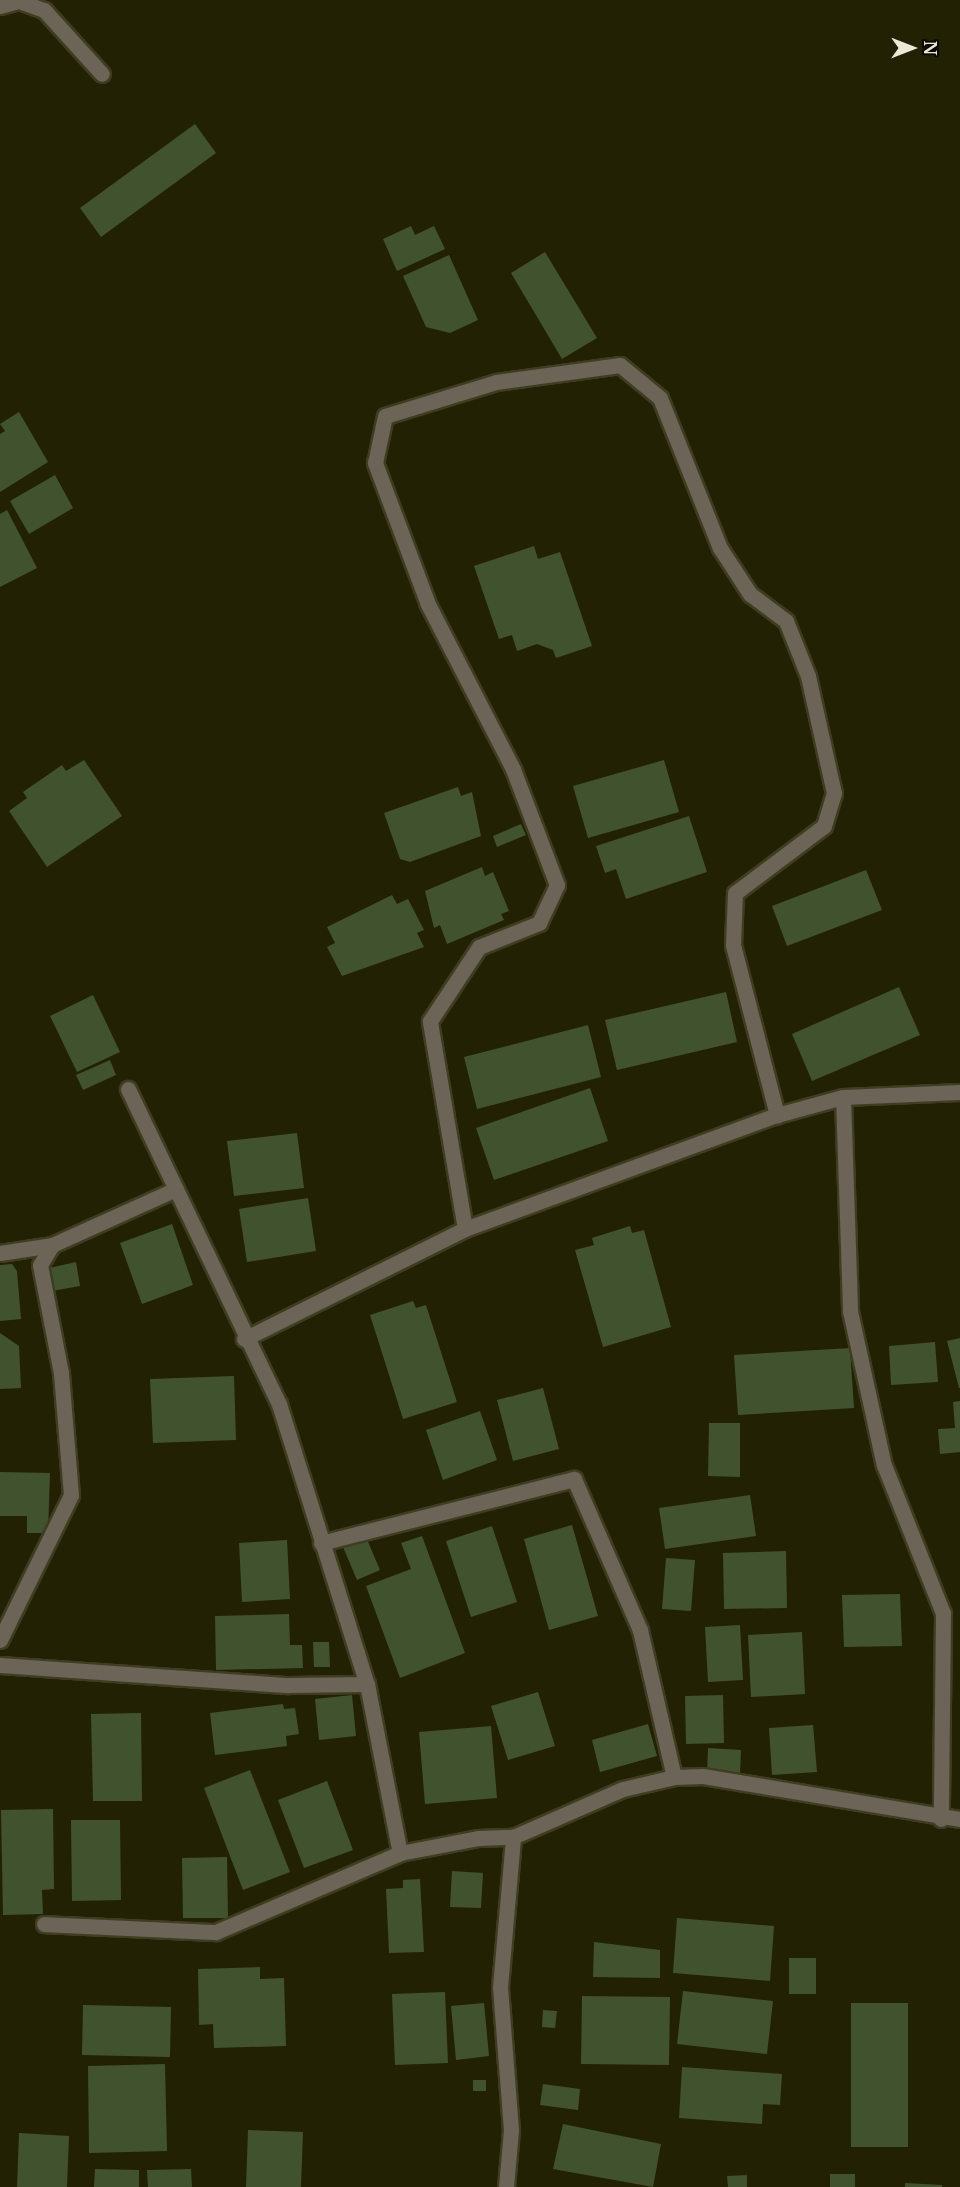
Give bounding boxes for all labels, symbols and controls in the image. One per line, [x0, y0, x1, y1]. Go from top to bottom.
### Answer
north arrow [882, 18, 942, 78]
text: N [920, 40, 940, 56]

